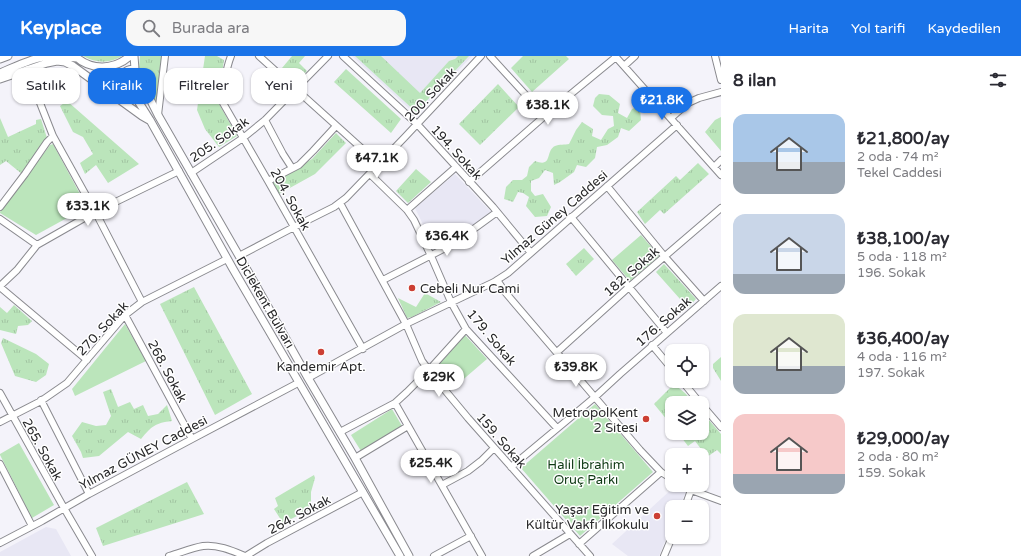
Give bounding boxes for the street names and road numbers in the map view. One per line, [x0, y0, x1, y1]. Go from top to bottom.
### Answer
street label: 200. Sokak [402, 64, 460, 125]
street label: 205. Sokak [187, 114, 252, 166]
street label: 194. Sokak [427, 122, 485, 183]
street label: 204. Sokak [267, 166, 314, 233]
street label: Yılmaz Güney Caddesi [498, 167, 611, 268]
street label: 182. Sokak [601, 243, 663, 300]
street label: Diclekent Bulvarı [232, 254, 298, 351]
street label: 176. Sokak [633, 293, 695, 350]
street label: 270. Sokak [74, 298, 132, 359]
street label: 179. Sokak [463, 306, 519, 369]
street label: 268. Sokak [144, 337, 190, 405]
street label: 159. Sokak [473, 410, 530, 472]
street label: Yılmaz GÜNEY Caddesi [77, 412, 210, 493]
street label: 265. Sokak [19, 416, 66, 483]
street label: 264. Sokak [265, 492, 333, 538]

